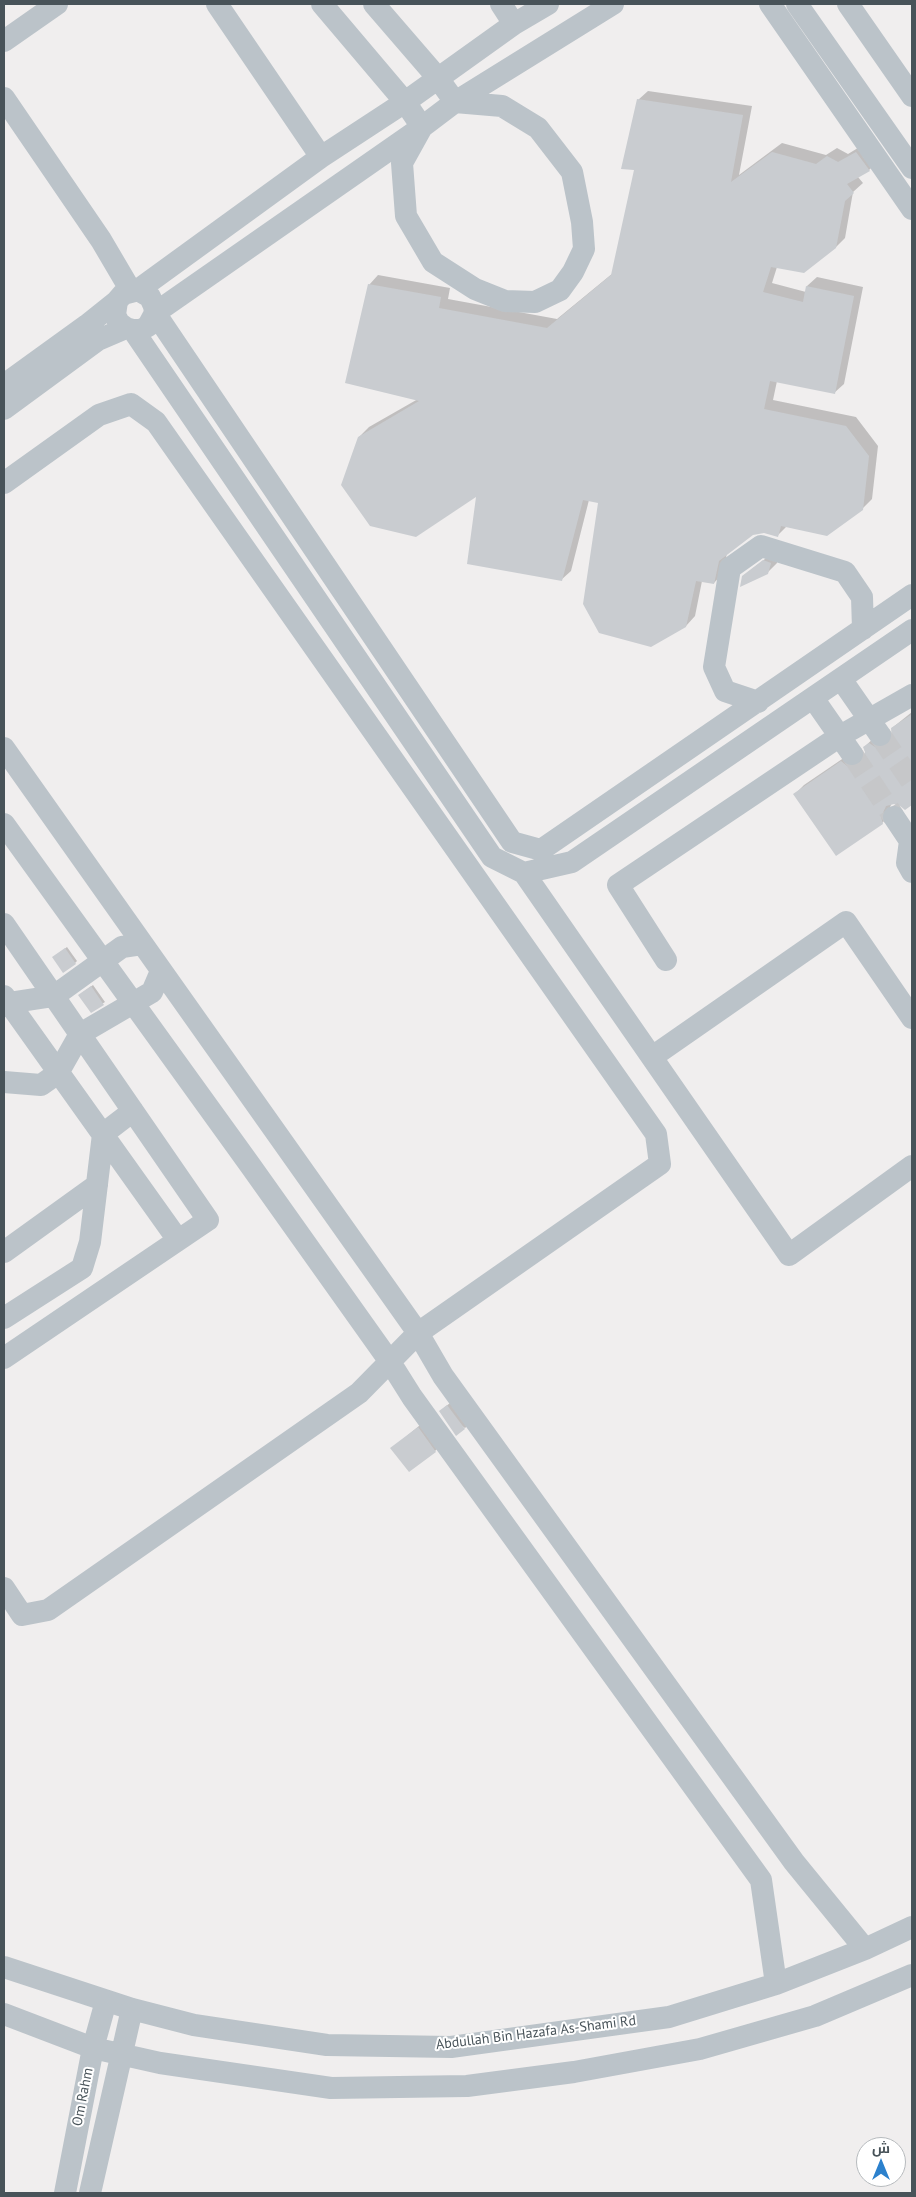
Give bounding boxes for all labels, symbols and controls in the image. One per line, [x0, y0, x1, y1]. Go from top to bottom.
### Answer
street label: Abdullah Bin Hazafa As-Shami Rd [435, 2012, 637, 2054]
street label: Om Rahm [69, 2067, 97, 2127]
north arrow [856, 2137, 906, 2187]
text: ش [872, 2139, 890, 2157]

